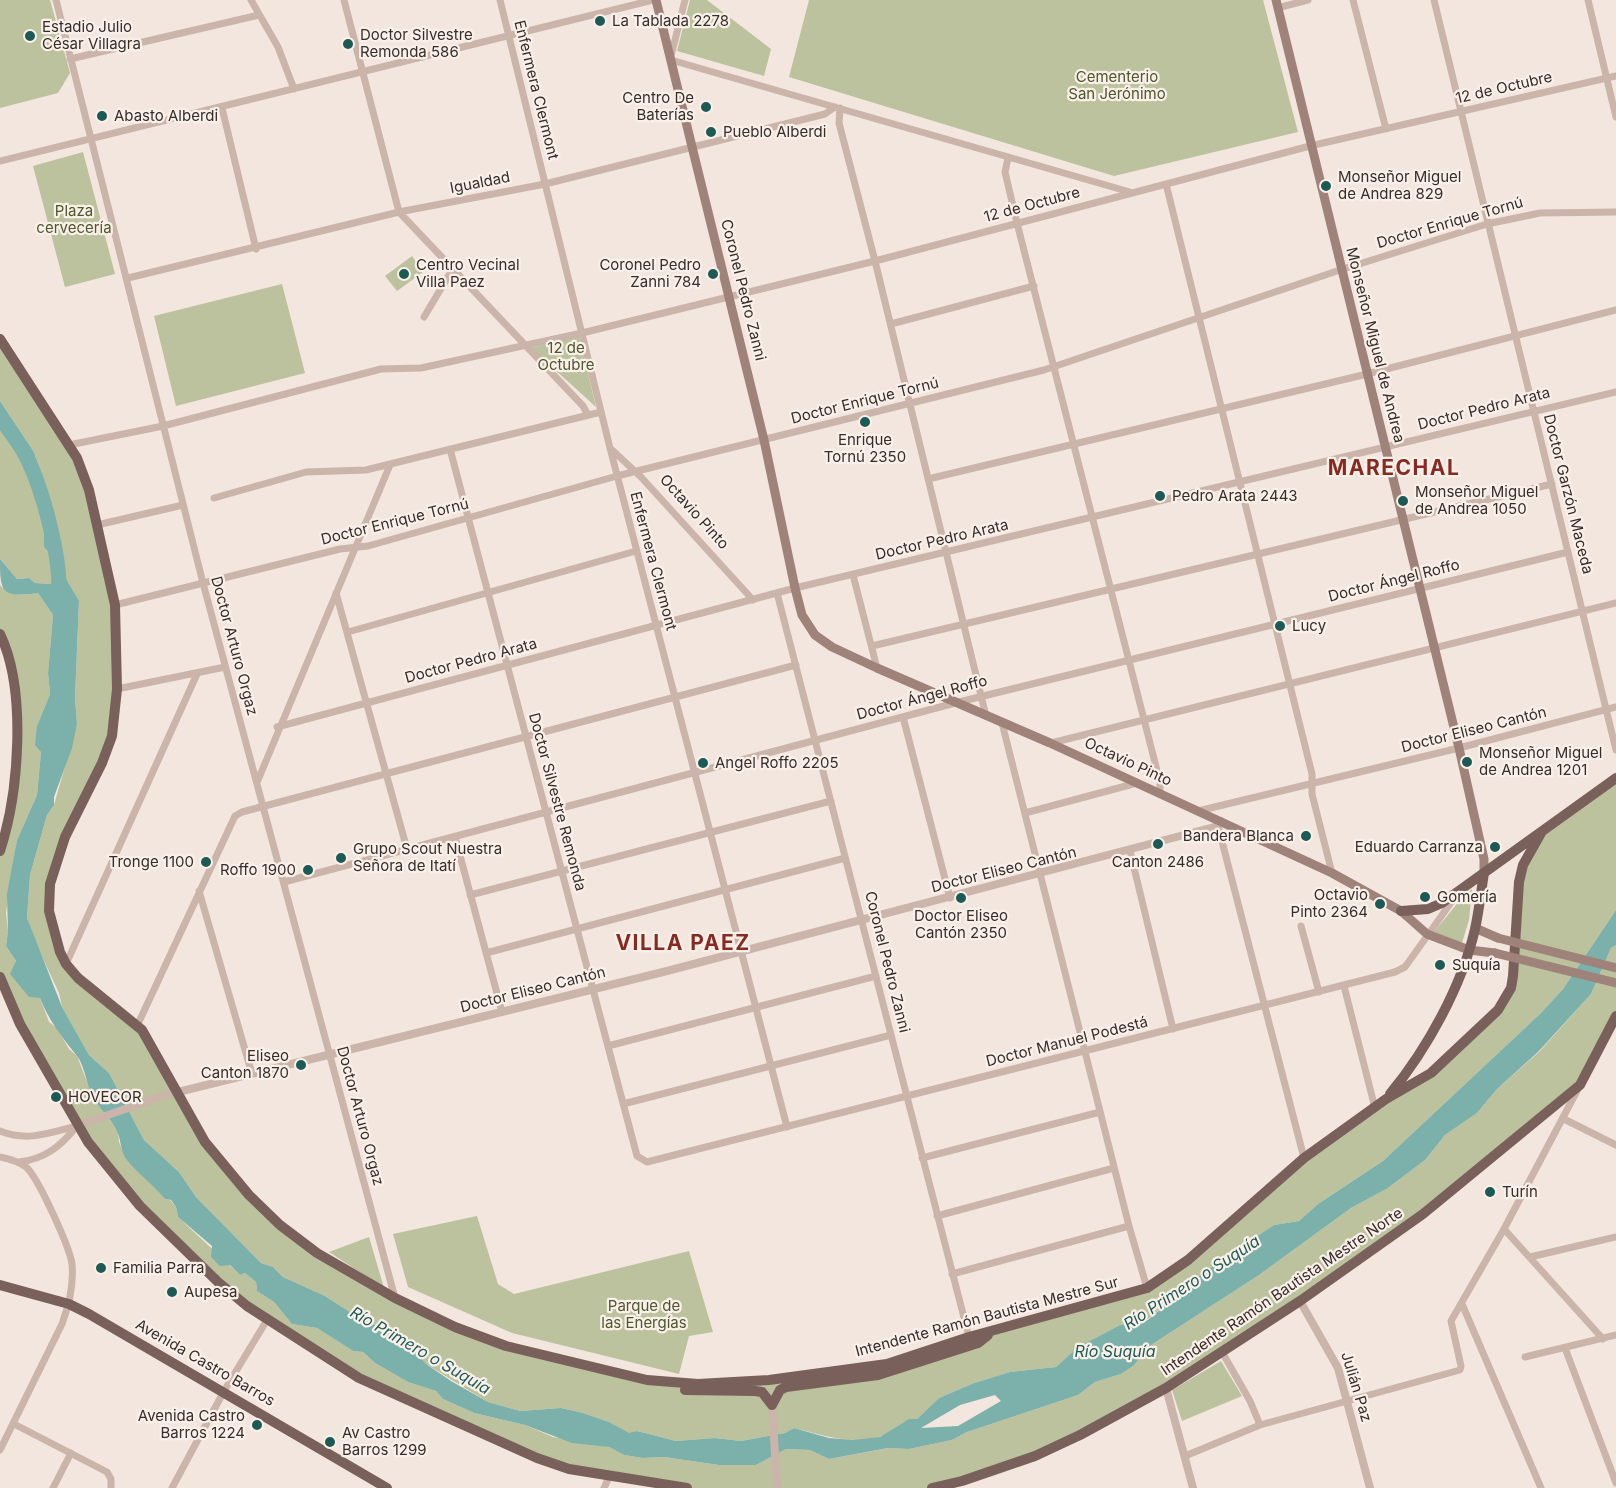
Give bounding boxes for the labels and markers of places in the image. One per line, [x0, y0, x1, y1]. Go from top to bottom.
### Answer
place label: La Tablada 2278 [612, 12, 729, 30]
marker: La Tablada 2278 [593, 14, 607, 28]
place label: Estadio Julio César Villagra [42, 18, 141, 53]
place label: Doctor Silvestre Remonda 586 [360, 26, 473, 61]
marker: Estadio Julio César Villagra [23, 29, 37, 43]
marker: Doctor Silvestre Remonda 586 [341, 37, 355, 51]
place label: Centro De Baterías [622, 89, 694, 124]
marker: Centro De Baterías [699, 100, 713, 114]
place label: Abasto Alberdi [114, 107, 218, 125]
marker: Abasto Alberdi [95, 109, 109, 123]
place label: Pueblo Alberdi [723, 123, 826, 141]
marker: Pueblo Alberdi [704, 125, 718, 139]
place label: Monseñor Miguel de Andrea 829 [1338, 168, 1461, 203]
marker: Monseñor Miguel de Andrea 829 [1319, 179, 1333, 193]
place label: Centro Vecinal Villa Paez [416, 256, 520, 291]
place label: Coronel Pedro Zanni 784 [599, 256, 701, 291]
marker: Centro Vecinal Villa Paez [397, 267, 411, 281]
marker: Coronel Pedro Zanni 784 [706, 267, 720, 281]
marker: Enrique Tornú 2350 [858, 415, 872, 429]
place label: Enrique Tornú 2350 [824, 431, 906, 466]
place label: Monseñor Miguel de Andrea 1050 [1415, 483, 1538, 518]
place label: Pedro Arata 2443 [1172, 487, 1298, 505]
marker: Pedro Arata 2443 [1153, 489, 1167, 503]
marker: Monseñor Miguel de Andrea 1050 [1396, 494, 1410, 508]
place label: Lucy [1292, 617, 1326, 635]
marker: Lucy [1273, 619, 1287, 633]
place label: Monseñor Miguel de Andrea 1201 [1479, 744, 1602, 779]
place label: Angel Roffo 2205 [715, 754, 839, 772]
marker: Monseñor Miguel de Andrea 1201 [1460, 755, 1474, 769]
marker: Angel Roffo 2205 [696, 756, 710, 770]
place label: Bandera Blanca [1183, 827, 1294, 845]
marker: Bandera Blanca [1299, 829, 1313, 843]
marker: Canton 2486 [1151, 837, 1165, 851]
place label: Eduardo Carranza [1355, 838, 1483, 856]
place label: Grupo Scout Nuestra Señora de Itatí [353, 840, 502, 875]
marker: Eduardo Carranza [1488, 840, 1502, 854]
marker: Grupo Scout Nuestra Señora de Itatí [334, 851, 348, 865]
place label: Tronge 1100 [109, 853, 194, 871]
place label: Canton 2486 [1112, 853, 1204, 871]
marker: Tronge 1100 [199, 855, 213, 869]
place label: Roffo 1900 [220, 861, 296, 879]
marker: Roffo 1900 [301, 863, 315, 877]
place label: Octavio Pinto 2364 [1291, 886, 1368, 921]
place label: Gomería [1437, 888, 1497, 906]
marker: Gomería [1418, 890, 1432, 904]
marker: Doctor Eliseo Cantón 2350 [954, 891, 968, 905]
marker: Octavio Pinto 2364 [1373, 897, 1387, 911]
place label: Doctor Eliseo Cantón 2350 [914, 907, 1008, 942]
place label: Suquía [1452, 956, 1501, 974]
marker: Suquía [1433, 958, 1447, 972]
place label: Eliseo Canton 1870 [201, 1047, 289, 1082]
marker: Eliseo Canton 1870 [294, 1058, 308, 1072]
place label: HOVECOR [68, 1088, 142, 1106]
marker: HOVECOR [49, 1090, 63, 1104]
place label: Turín [1502, 1183, 1538, 1201]
marker: Turín [1483, 1185, 1497, 1199]
place label: Familia Parra [113, 1259, 205, 1277]
marker: Familia Parra [94, 1261, 108, 1275]
place label: Aupesa [184, 1283, 237, 1301]
marker: Aupesa [165, 1285, 179, 1299]
place label: Avenida Castro Barros 1224 [138, 1407, 245, 1442]
marker: Avenida Castro Barros 1224 [250, 1418, 264, 1432]
place label: Av Castro Barros 1299 [342, 1424, 426, 1459]
marker: Av Castro Barros 1299 [323, 1435, 337, 1449]

